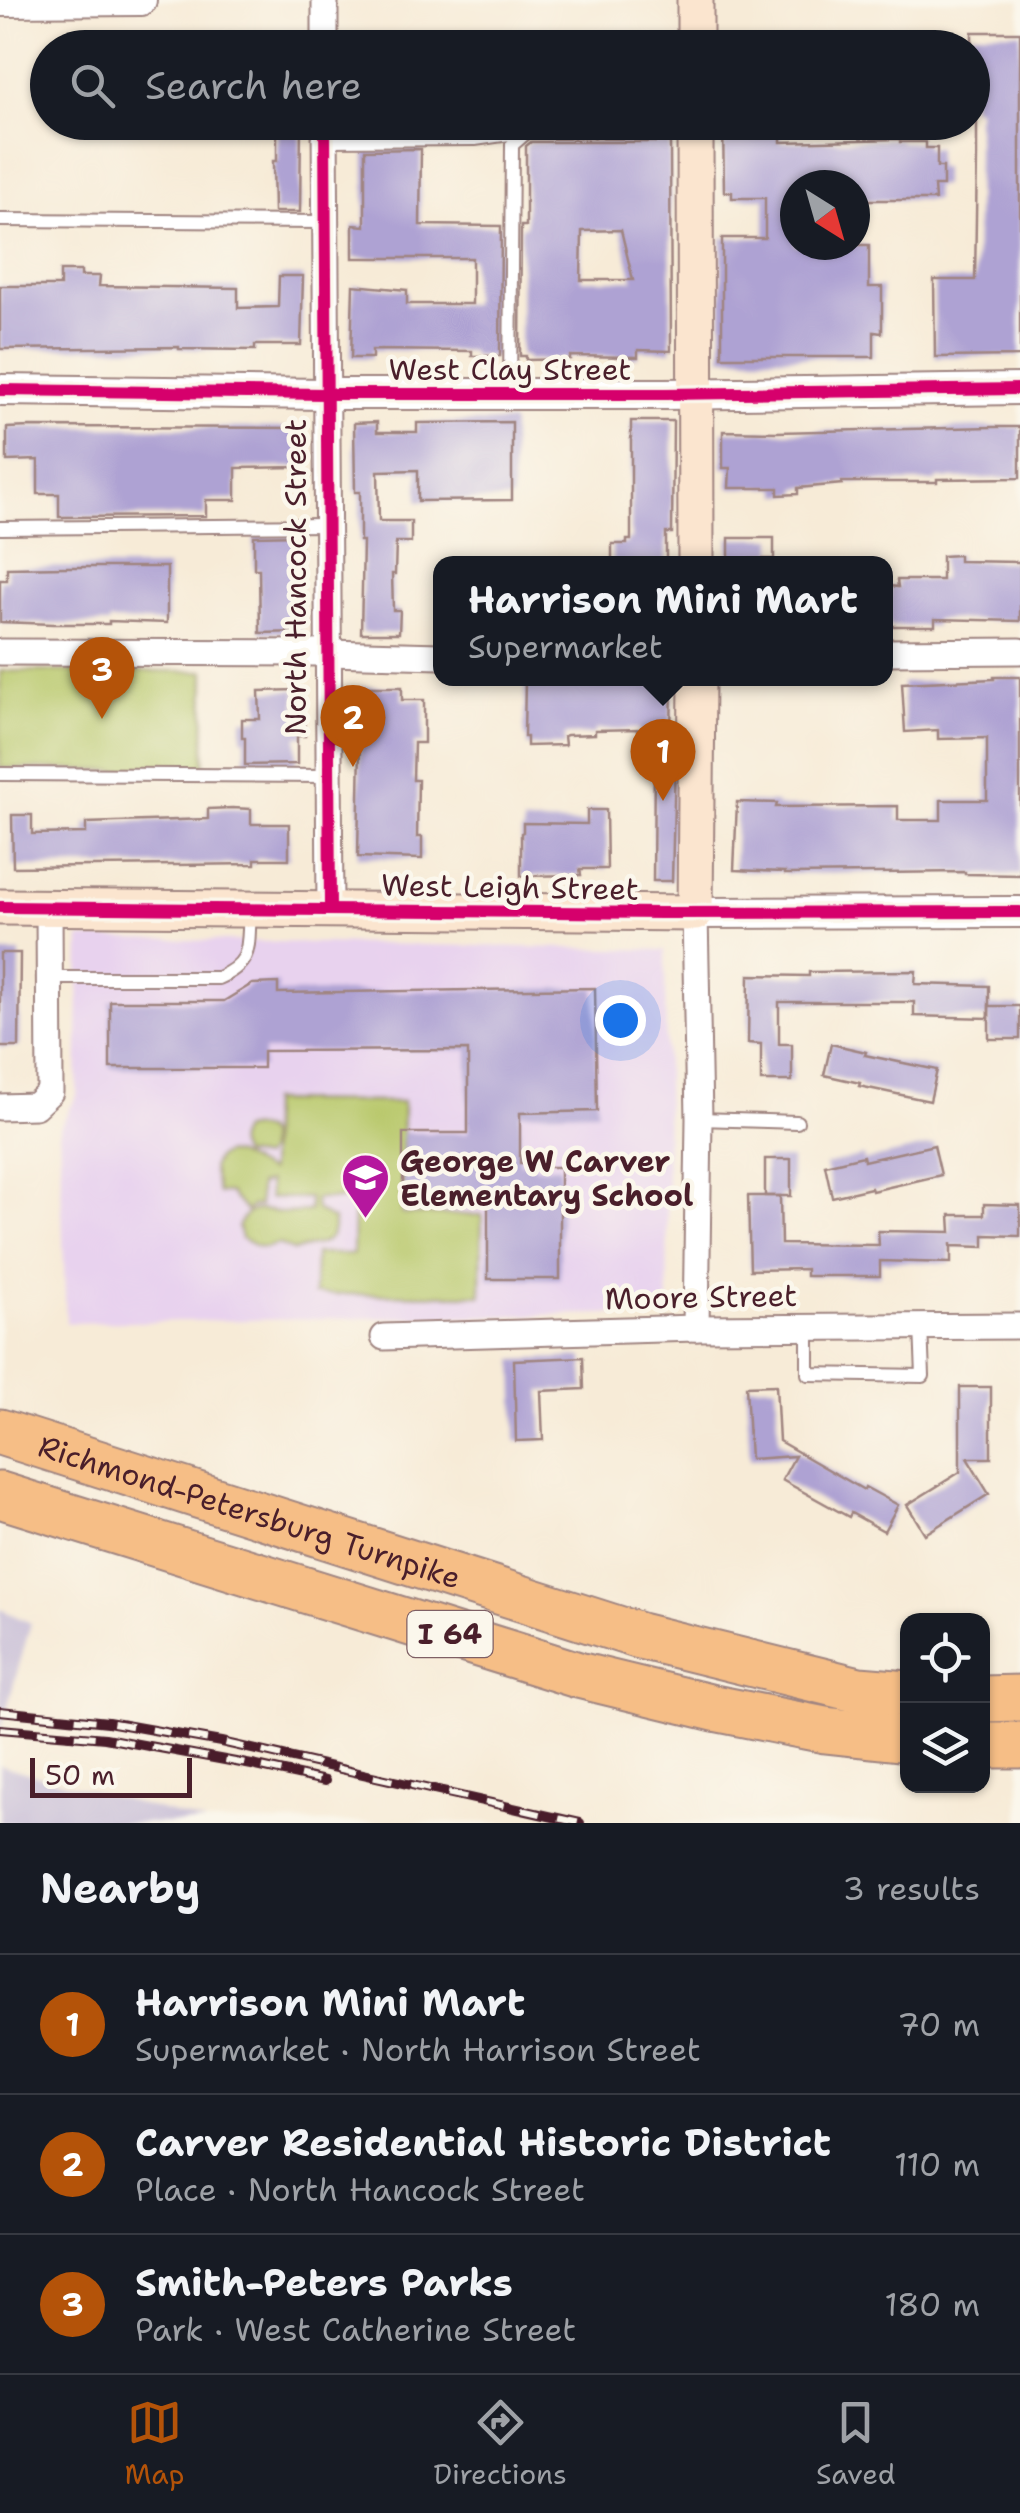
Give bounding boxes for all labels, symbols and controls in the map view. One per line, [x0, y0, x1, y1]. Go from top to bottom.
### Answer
search box [30, 30, 990, 140]
icon: search [65, 58, 120, 113]
text: Search here [145, 60, 362, 111]
north arrow [780, 170, 870, 260]
street label: West Clay Street [389, 349, 631, 390]
street label: North Hancock Street [275, 419, 316, 735]
popup [433, 556, 893, 686]
text: Harrison Mini Mart [468, 574, 858, 625]
text: Supermarket [468, 625, 663, 668]
pin: 3 [70, 636, 134, 719]
pin: 2 [320, 684, 386, 767]
pin: 1 [630, 718, 696, 801]
street label: West Leigh Street [381, 864, 639, 910]
your location [595, 995, 646, 1046]
place label: George W Carver Elementary School [400, 1141, 693, 1216]
school or university icon: George W Carver Elementary School [339, 1152, 391, 1220]
street label: Moore Street [604, 1275, 798, 1319]
street label: Richmond-Petersburg Turnpike [33, 1425, 466, 1598]
road number: I 64 [408, 1611, 492, 1657]
map controls [900, 1613, 990, 1793]
button: locate [900, 1613, 990, 1703]
button: layers [900, 1703, 990, 1793]
scale bar [30, 1753, 192, 1798]
text: 50 m [45, 1756, 115, 1794]
text: Nearby [40, 1860, 200, 1916]
text: 3 results [843, 1867, 980, 1910]
text: Harrison Mini Mart [135, 1977, 525, 2028]
text: 1 [65, 2003, 80, 2046]
text: 70 m [897, 2003, 980, 2046]
text: Supermarket · North Harrison Street [135, 2028, 701, 2071]
text: Carver Residential Historic District [135, 2117, 831, 2168]
text: 2 [61, 2143, 84, 2186]
text: 110 m [894, 2143, 980, 2186]
text: Place · North Hancock Street [135, 2168, 585, 2211]
text: Smith-Peters Parks [135, 2257, 513, 2308]
text: 3 [61, 2283, 84, 2326]
text: 180 m [884, 2283, 980, 2326]
text: Park · West Catherine Street [135, 2308, 576, 2351]
tab: Map [125, 2395, 184, 2493]
tab: Directions [433, 2395, 567, 2493]
tab: Saved [816, 2395, 895, 2493]

